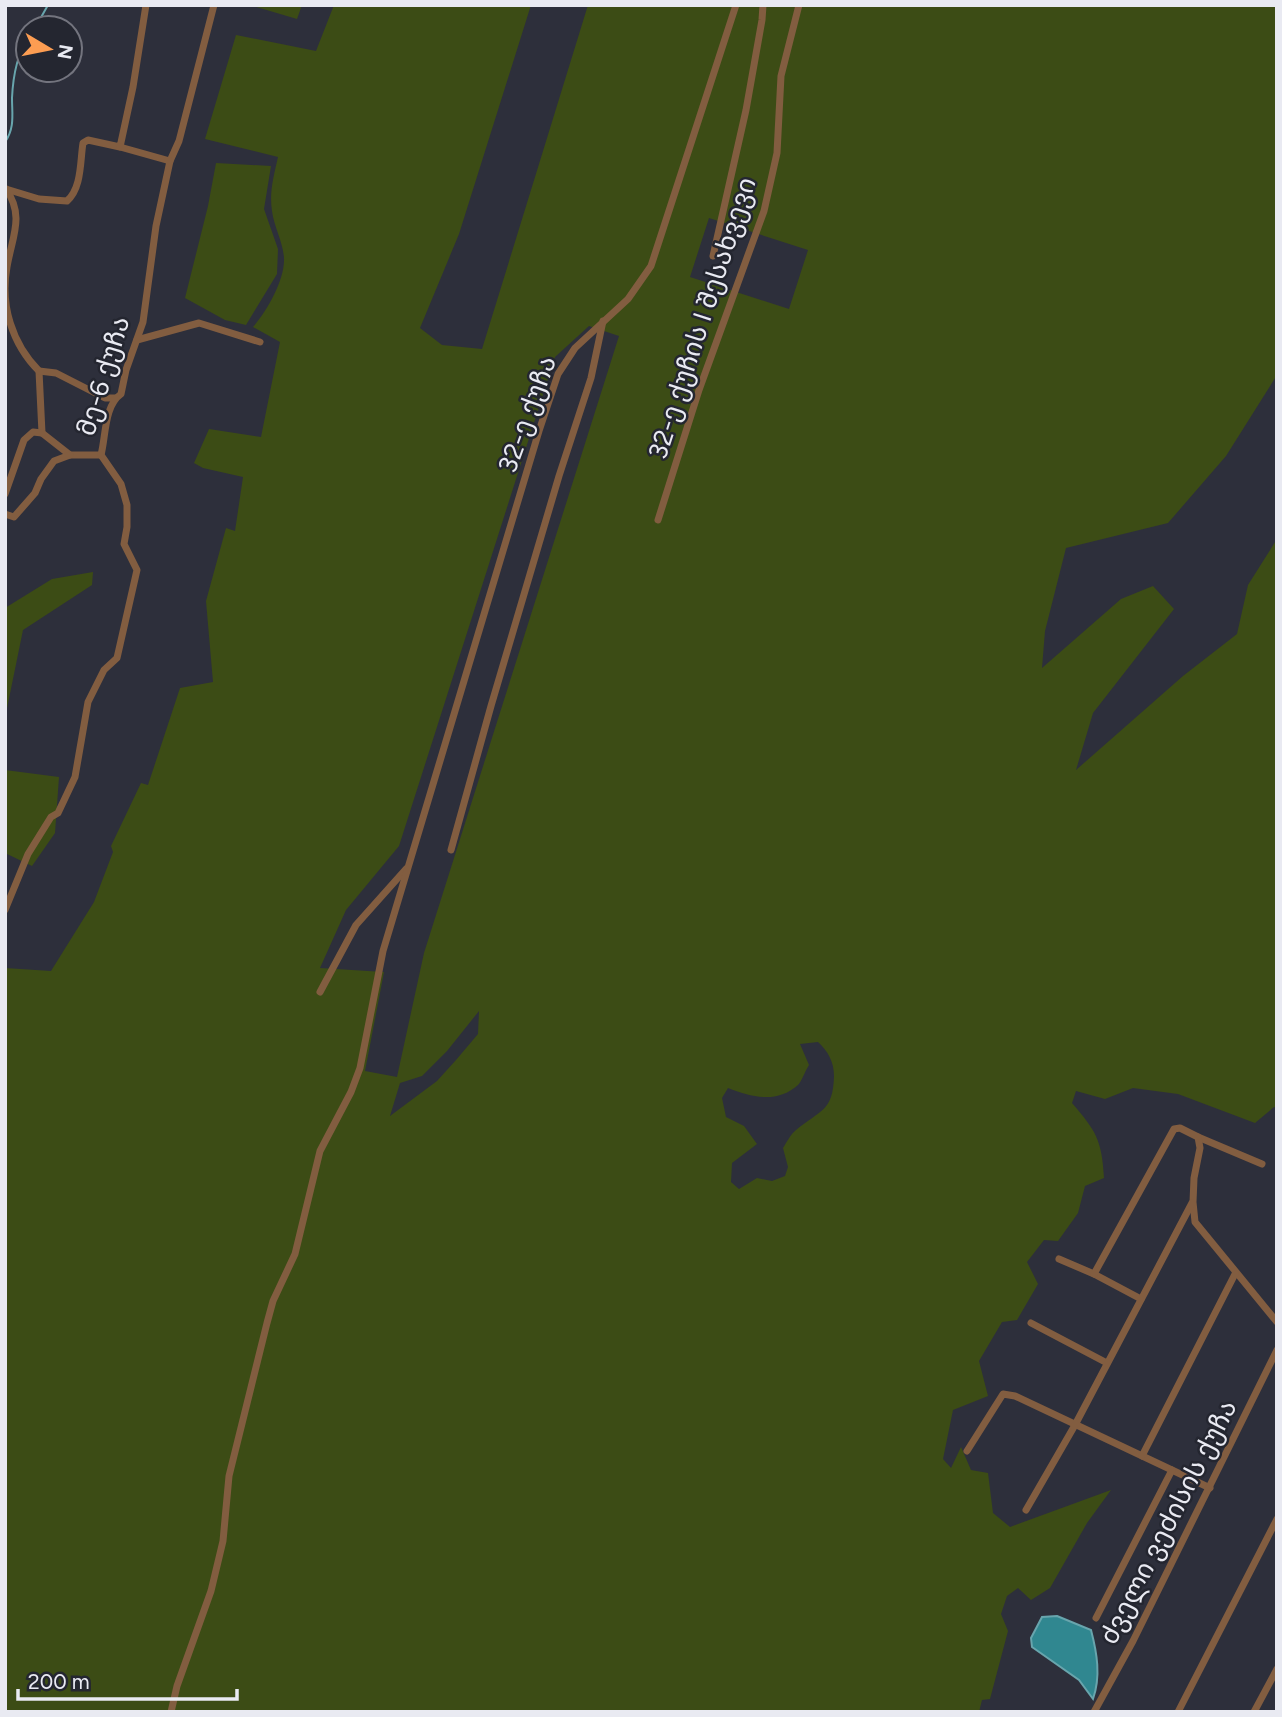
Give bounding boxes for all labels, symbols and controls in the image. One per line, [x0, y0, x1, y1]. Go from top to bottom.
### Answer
north arrow [14, 14, 84, 84]
text: N [53, 43, 78, 61]
street label: 32-ე ქუჩის I შესახვევი [641, 173, 763, 463]
street label: მე-6 ქუჩა [70, 312, 136, 440]
street label: 32-ე ქუჩა [491, 351, 563, 477]
street label: ძველი ვეძისის ქუჩა [1092, 1395, 1244, 1649]
scale bar [18, 1658, 236, 1702]
text: 200 m [28, 1669, 90, 1694]

